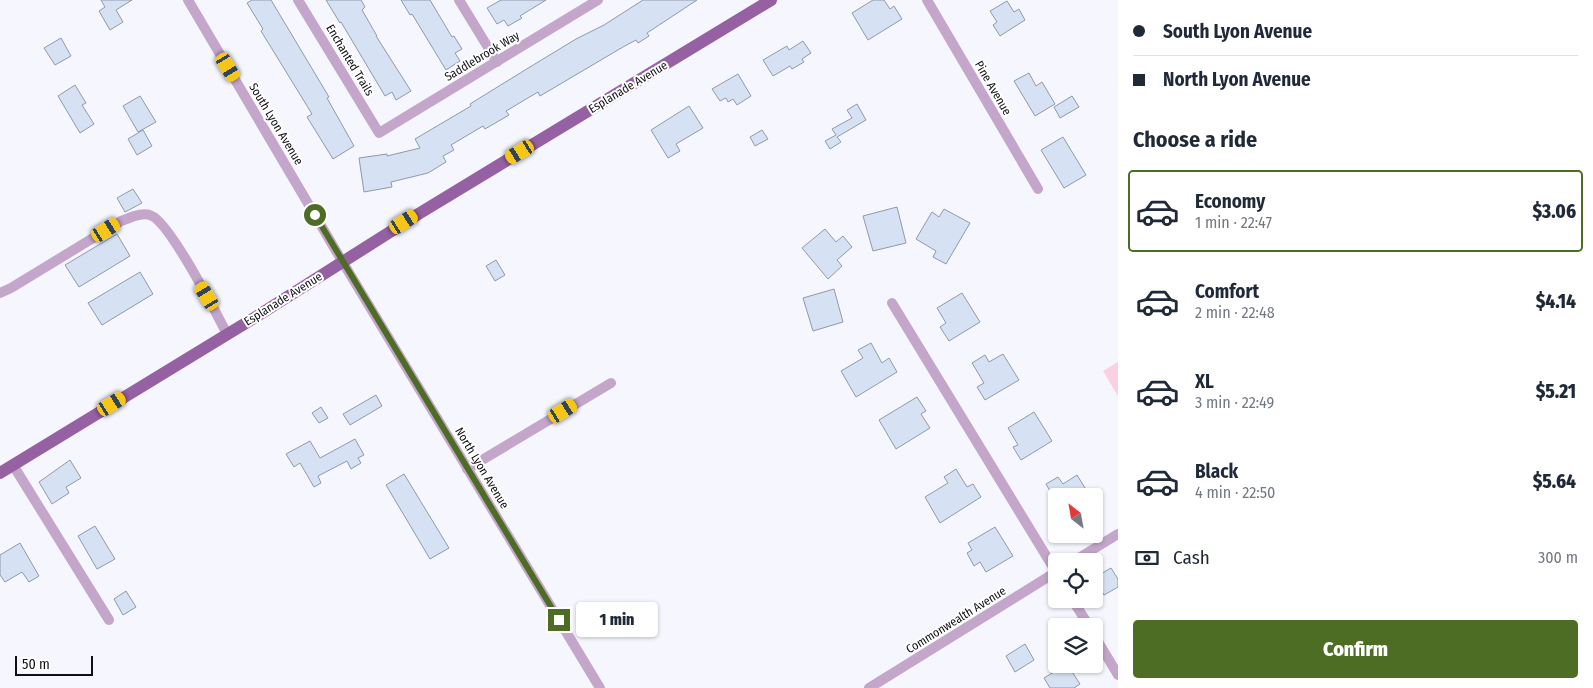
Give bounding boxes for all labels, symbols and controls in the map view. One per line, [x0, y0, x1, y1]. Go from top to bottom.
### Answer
text: South Lyon Avenue [1163, 20, 1312, 43]
street label: Enchanted Trails [323, 22, 377, 98]
street label: Saddlebrook Way [442, 28, 522, 84]
car [213, 50, 242, 84]
street label: Esplanade Avenue [586, 58, 670, 116]
street label: Pine Avenue [972, 58, 1014, 118]
text: North Lyon Avenue [1163, 68, 1311, 91]
street label: South Lyon Avenue [246, 81, 306, 168]
text: Choose a ride [1133, 126, 1257, 153]
car [503, 138, 536, 166]
icon: car [1135, 189, 1180, 234]
text: Economy [1195, 190, 1265, 213]
text: $3.06 [1533, 200, 1576, 223]
route start [304, 204, 326, 226]
car [387, 208, 420, 236]
text: 1 min · 22:47 [1195, 213, 1272, 232]
car [89, 216, 122, 244]
street label: Esplanade Avenue [241, 269, 325, 329]
car [192, 279, 221, 313]
icon: car [1135, 279, 1180, 324]
text: Comfort [1195, 280, 1259, 303]
text: $4.14 [1536, 290, 1576, 313]
text: 2 min · 22:48 [1195, 303, 1275, 322]
icon: car [1135, 369, 1180, 414]
text: XL [1195, 370, 1214, 393]
text: $5.21 [1536, 380, 1576, 403]
car [95, 390, 128, 418]
text: 3 min · 22:49 [1195, 393, 1274, 412]
car [546, 397, 579, 425]
street label: North Lyon Avenue [452, 425, 512, 511]
icon: car [1135, 459, 1180, 504]
text: Black [1195, 460, 1238, 483]
text: $5.64 [1533, 470, 1576, 493]
text: 4 min · 22:50 [1195, 483, 1275, 502]
north arrow [1048, 488, 1102, 542]
map controls [1048, 488, 1103, 673]
icon: cash [1133, 544, 1161, 572]
text: Cash [1173, 546, 1210, 569]
text: 300 m [1538, 548, 1578, 567]
button: locate [1048, 553, 1103, 608]
street label: Commonwealth Avenue [904, 584, 1009, 656]
callout: 1 min [576, 602, 659, 638]
route end [548, 609, 570, 631]
text: 1 min [600, 610, 634, 629]
button: layers [1048, 618, 1103, 673]
button: Confirm [1133, 620, 1578, 678]
scale bar [15, 653, 92, 676]
text: 50 m [22, 656, 50, 673]

